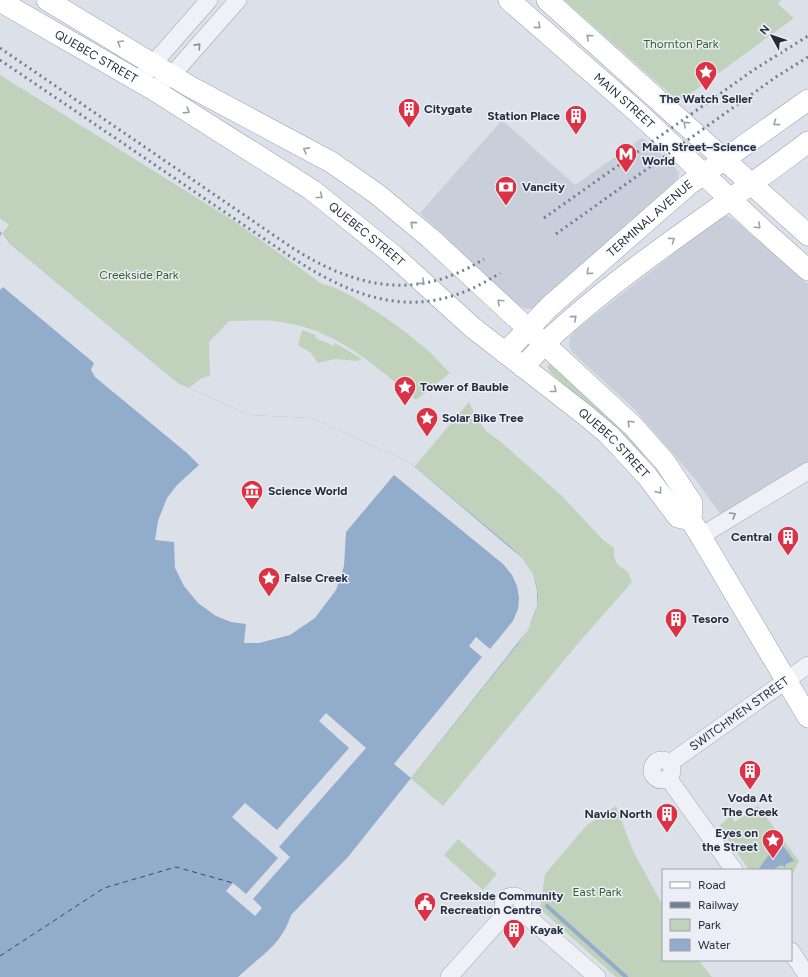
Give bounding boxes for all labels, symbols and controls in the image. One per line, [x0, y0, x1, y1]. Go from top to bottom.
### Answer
north arrow [752, 16, 792, 56]
one-way arrow [533, 21, 541, 28]
text: N [757, 22, 772, 37]
street label: QUEBEC STREET [52, 27, 140, 86]
one-way arrow [586, 34, 594, 42]
park label: Thornton Park [644, 37, 719, 51]
one-way arrow [117, 40, 124, 48]
one-way arrow [193, 43, 200, 51]
place icon: The Watch Seller [693, 59, 719, 92]
street label: MAIN STREET [591, 70, 657, 132]
place label: The Watch Seller [659, 92, 753, 106]
building icon: Citygate [396, 96, 422, 129]
place label: Citygate [424, 102, 473, 116]
building icon: Station Place [563, 103, 589, 136]
one-way arrow [183, 106, 190, 114]
place label: Station Place [487, 109, 560, 123]
one-way arrow [774, 118, 781, 125]
one-way arrow [683, 121, 690, 128]
place label: Main Street–Science World [642, 140, 757, 168]
metro station icon: Main Street–Science World [613, 141, 639, 174]
one-way arrow [303, 147, 311, 154]
bank icon: Vancity [493, 174, 519, 207]
street label: TERMINAL AVENUE [604, 177, 695, 260]
place label: Vancity [522, 180, 565, 194]
one-way arrow [315, 192, 322, 199]
street label: QUEBEC STREET [326, 199, 408, 269]
one-way arrow [410, 221, 418, 228]
one-way arrow [754, 221, 761, 228]
one-way arrow [668, 238, 675, 245]
one-way arrow [586, 267, 594, 274]
park label: Creekside Park [99, 268, 179, 282]
one-way arrow [417, 277, 425, 284]
one-way arrow [497, 300, 504, 307]
one-way arrow [569, 315, 577, 322]
place icon: Tower of Bauble [392, 374, 418, 407]
place label: Tower of Bauble [420, 380, 509, 394]
one-way arrow [550, 385, 557, 392]
place icon: Solar Bike Tree [414, 405, 440, 438]
street label: QUEBEC STREET [576, 405, 652, 481]
place label: Solar Bike Tree [442, 411, 524, 425]
one-way arrow [627, 420, 635, 428]
museum icon: Science World [239, 478, 265, 511]
place label: Science World [268, 484, 347, 498]
one-way arrow [654, 487, 661, 494]
one-way arrow [729, 512, 736, 519]
building icon: Central [775, 524, 801, 557]
place label: Central [731, 530, 772, 544]
place icon: False Creek [256, 565, 282, 598]
place label: False Creek [284, 571, 349, 585]
building icon: Tesoro [663, 606, 689, 639]
place label: Tesoro [692, 612, 729, 626]
street label: SWITCHMEN STREET [687, 674, 792, 754]
building icon: Voda At The Creek [737, 758, 763, 791]
place label: Voda At The Creek [722, 791, 779, 819]
building icon: Navio North [654, 801, 680, 834]
place label: Navio North [584, 807, 652, 821]
place label: Eyes on the Street [702, 826, 758, 854]
place icon: Eyes on the Street [760, 827, 786, 860]
legend [662, 869, 792, 961]
text: Road [698, 878, 726, 892]
park label: East Park [572, 885, 622, 899]
place label: Creekside Community Recreation Centre [440, 889, 564, 917]
public building icon: Creekside Community Recreation Centre [412, 890, 438, 923]
text: Railway [698, 898, 739, 912]
building icon: Kayak [501, 917, 527, 950]
text: Park [698, 918, 721, 932]
place label: Kayak [530, 923, 564, 937]
text: Water [698, 938, 730, 952]

